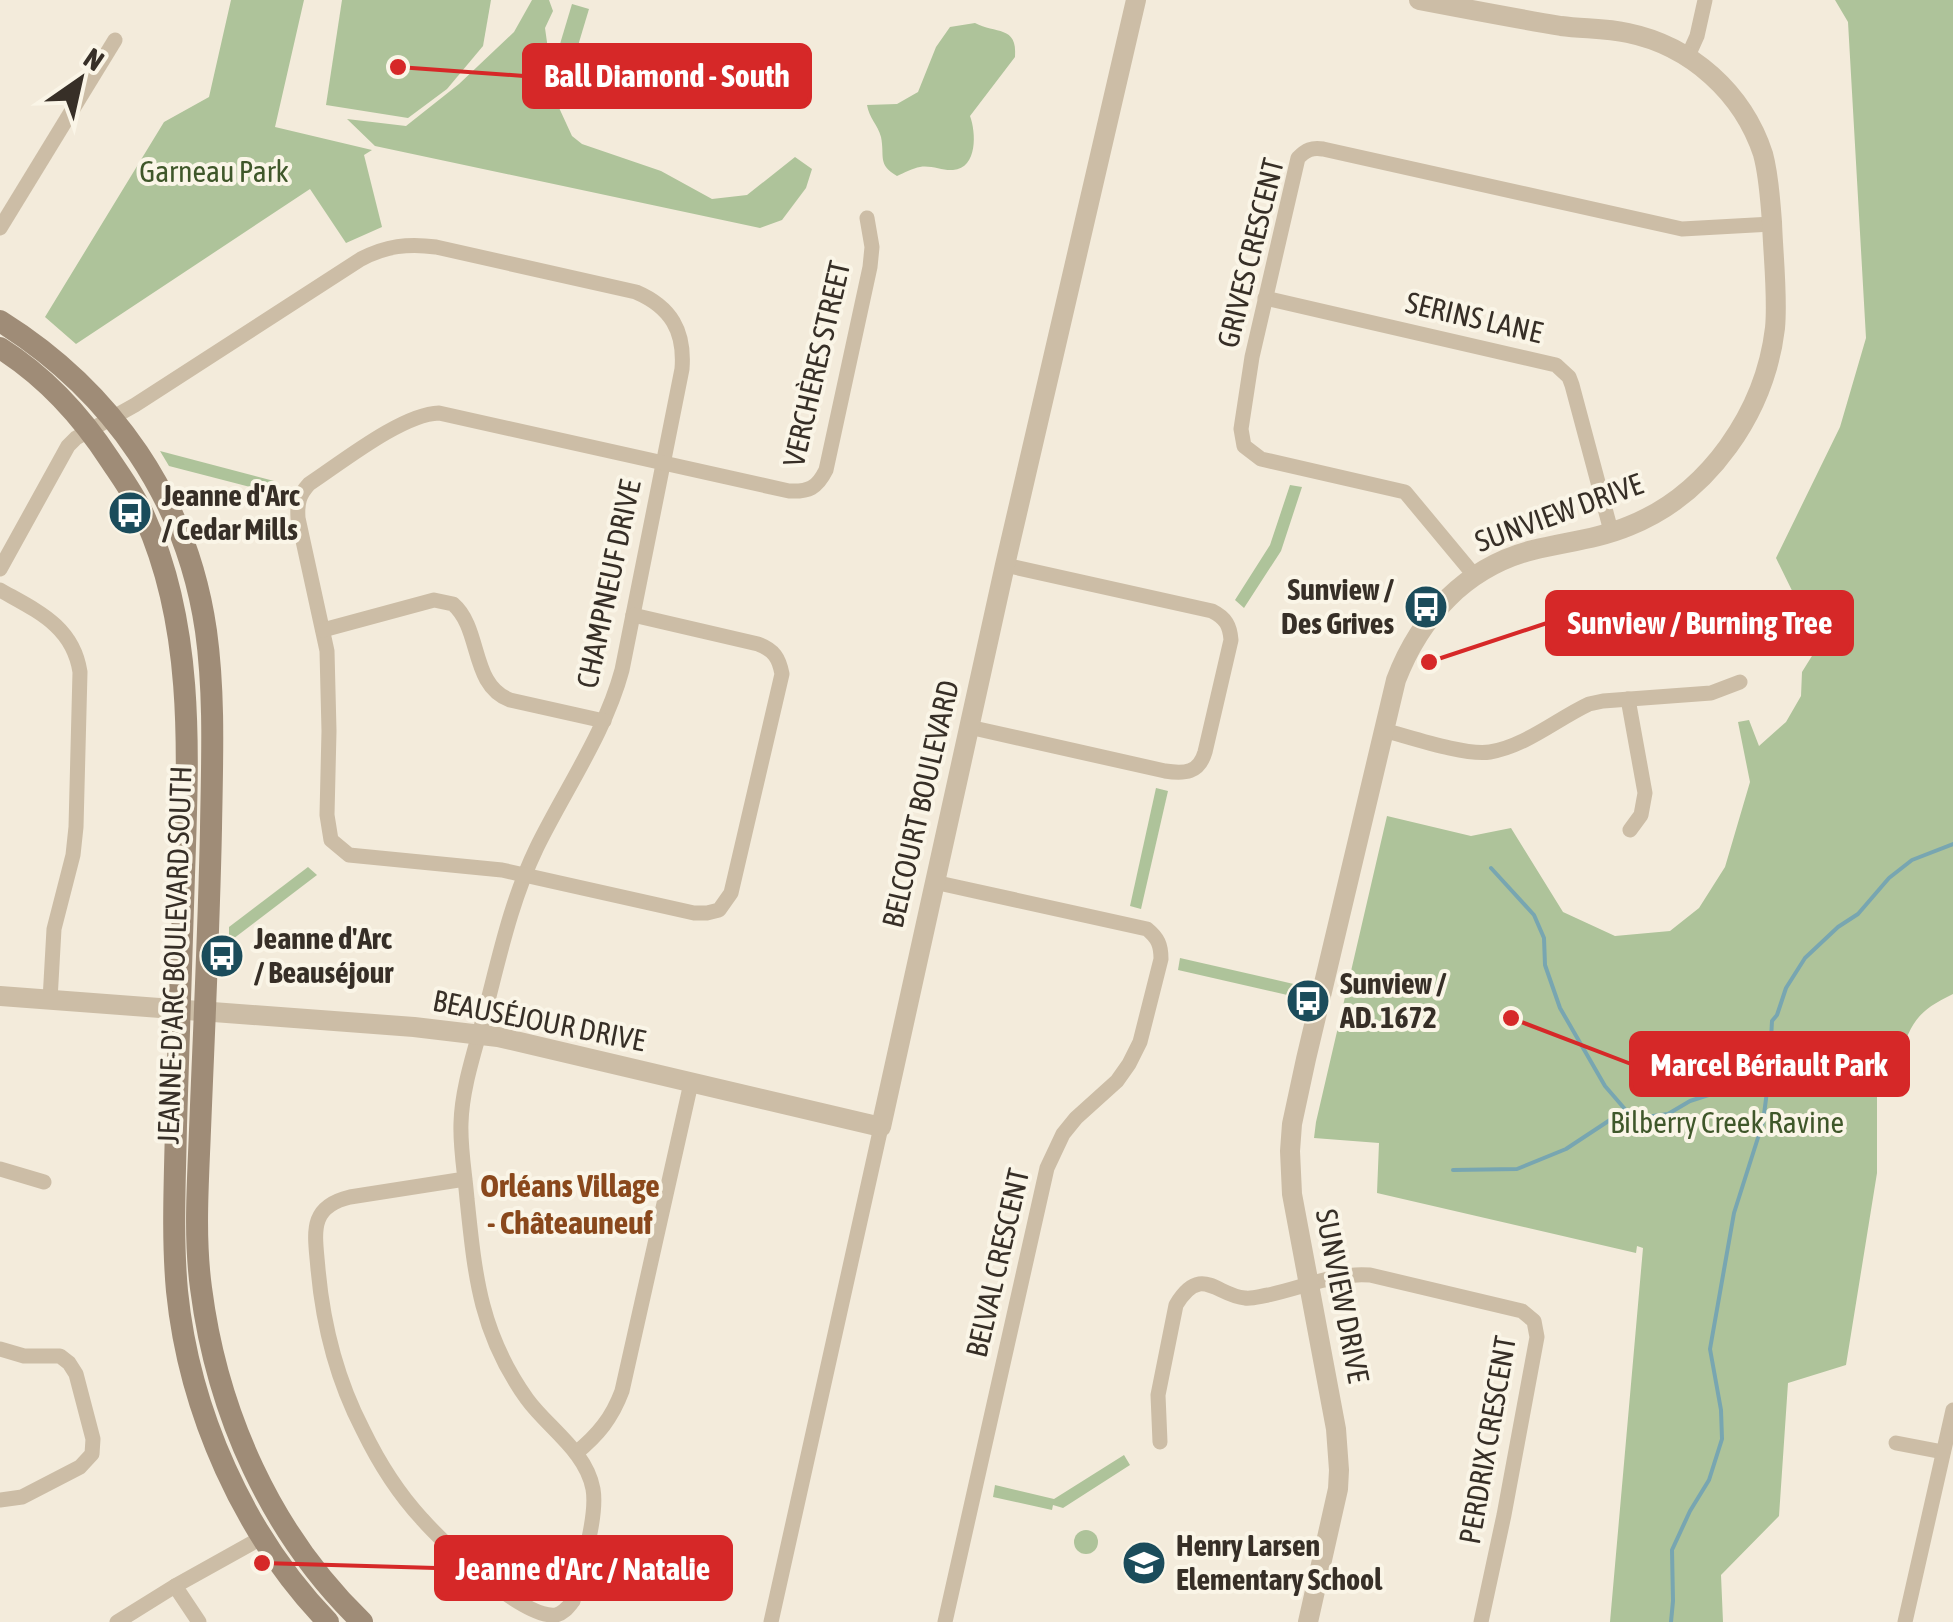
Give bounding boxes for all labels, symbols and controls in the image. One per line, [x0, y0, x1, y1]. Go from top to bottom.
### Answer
north arrow [30, 30, 130, 130]
text: N [78, 41, 110, 77]
callout: Ball Diamond - South [524, 45, 810, 107]
text: Ball Diamond - South [544, 57, 790, 94]
park label: Garneau Park [139, 154, 289, 188]
street label: GRIVES CRESCENT [1210, 155, 1290, 351]
street label: VERCHÈRES STREET [776, 258, 856, 470]
street label: SERINS LANE [1403, 285, 1546, 349]
street label: SUNVIEW DRIVE [1470, 466, 1647, 558]
street label: CHAMPNEUF DRIVE [569, 476, 647, 691]
place label: Jeanne d'Arc / Cedar Mills [161, 478, 300, 546]
bus stop icon: Jeanne d'Arc / Cedar Mills [107, 490, 153, 536]
place label: Sunview / Des Grives [1281, 572, 1395, 640]
bus stop icon: Sunview / Des Grives [1403, 584, 1449, 630]
callout: Sunview / Burning Tree [1547, 592, 1852, 654]
text: Sunview / Burning Tree [1568, 604, 1832, 641]
street label: BELCOURT BOULEVARD [875, 677, 965, 931]
street label: JEANNE-D'ARC BOULEVARD SOUTH [150, 765, 198, 1145]
place label: Jeanne d'Arc / Beauséjour [253, 921, 394, 989]
bus stop icon: Jeanne d'Arc / Beauséjour [199, 933, 245, 979]
place label: Sunview / AD. 1672 [1339, 966, 1447, 1034]
bus stop icon: Sunview / AD. 1672 [1285, 978, 1331, 1024]
street label: BEAUSÉJOUR DRIVE [430, 983, 648, 1057]
callout: Marcel Bériault Park [1631, 1033, 1908, 1095]
text: Marcel Bériault Park [1650, 1046, 1889, 1083]
park label: Bilberry Creek Ravine [1610, 1105, 1844, 1139]
street label: BELVAL CRESCENT [959, 1165, 1035, 1360]
district label: Orléans Village - Châteauneuf [480, 1167, 660, 1241]
street label: SUNVIEW DRIVE [1310, 1206, 1376, 1386]
street label: PERDRIX CRESCENT [1452, 1333, 1522, 1546]
place label: Henry Larsen Elementary School [1176, 1528, 1383, 1596]
callout: Jeanne d'Arc / Natalie [436, 1537, 731, 1599]
school or university icon: Henry Larsen Elementary School [1121, 1540, 1167, 1586]
text: Jeanne d'Arc / Natalie [455, 1550, 710, 1587]

